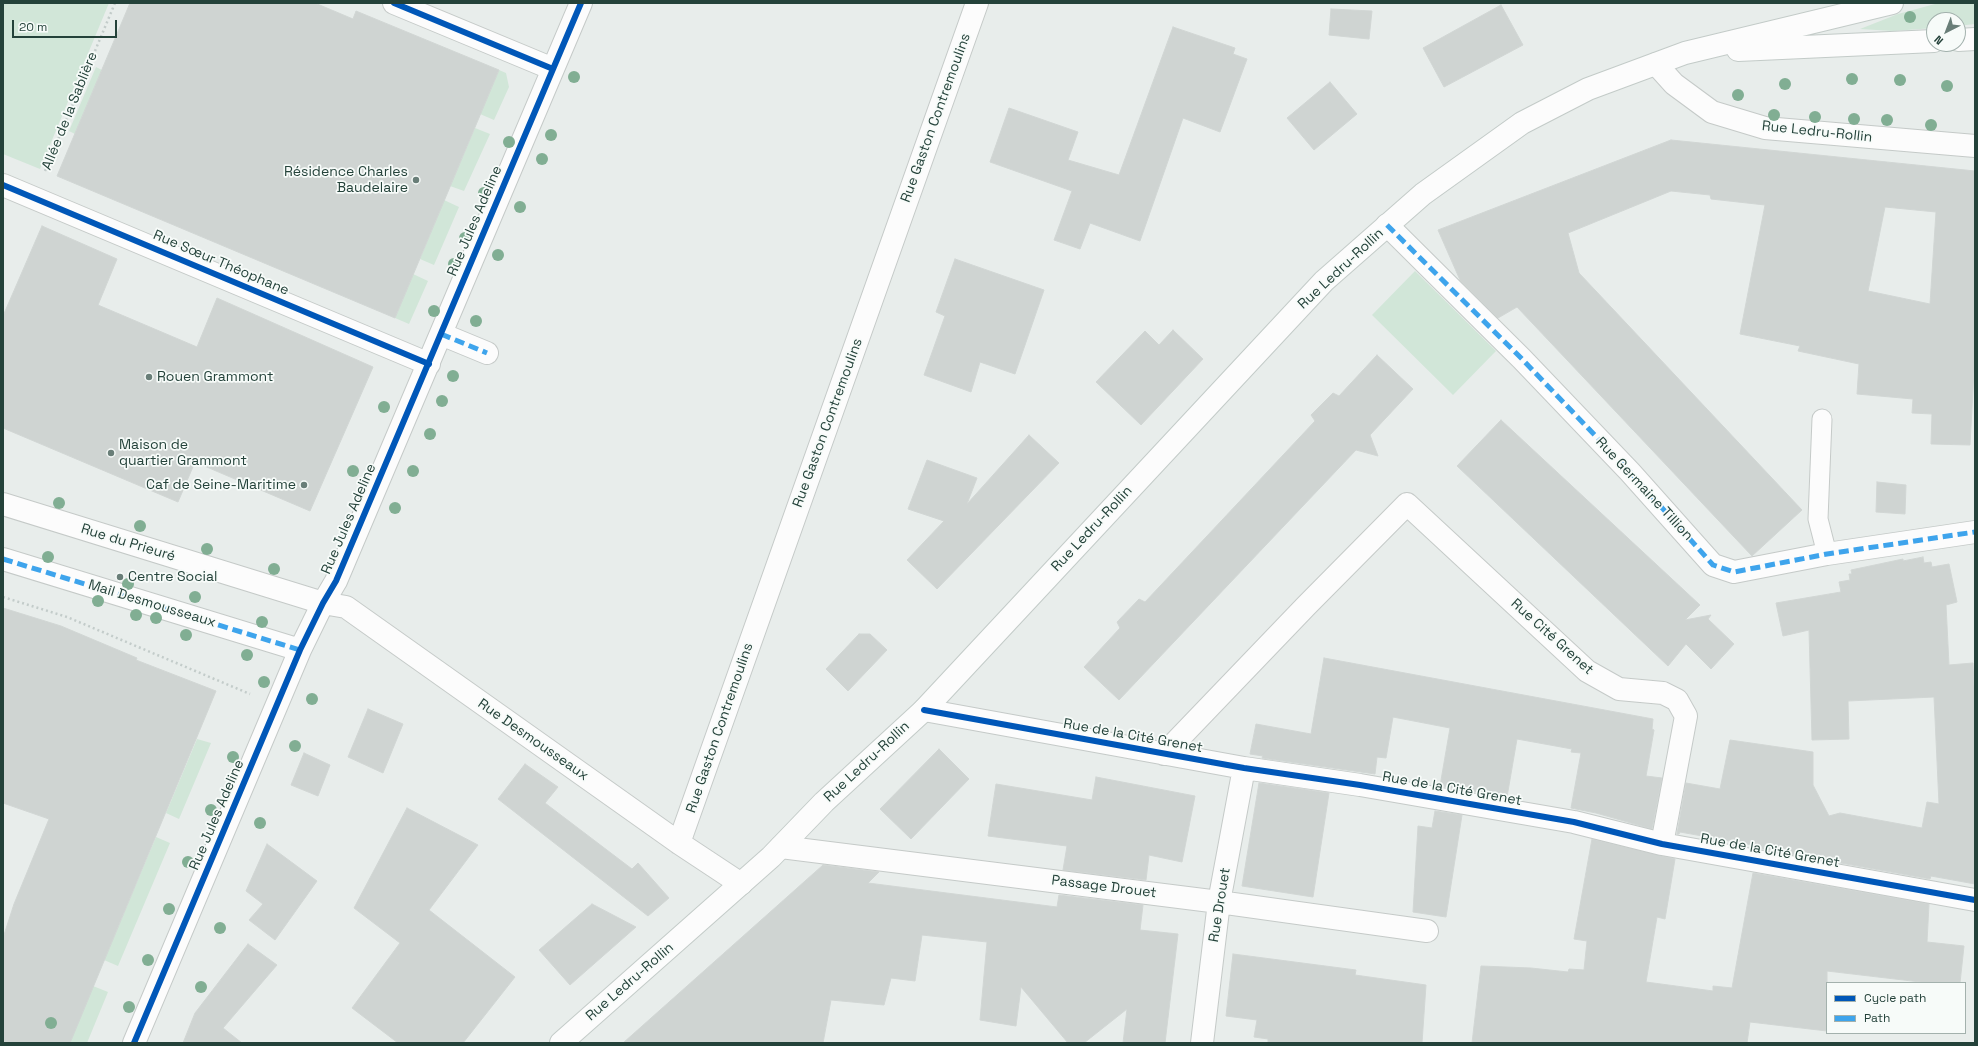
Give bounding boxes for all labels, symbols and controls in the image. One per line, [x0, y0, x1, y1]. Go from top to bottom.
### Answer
scale bar [14, 12, 119, 38]
north arrow [1926, 12, 1966, 52]
text: 20 m [19, 19, 47, 35]
street label: Rue Gaston Contremoulins [898, 31, 974, 205]
text: N [1931, 33, 1946, 48]
street label: Allée de la Sablière [39, 49, 101, 173]
street label: Rue Ledru-Rollin [1761, 118, 1873, 146]
street label: Rue Jules Adeline [444, 163, 506, 279]
place label: Résidence Charles Baudelaire [284, 164, 408, 196]
marker: Résidence Charles Baudelaire [411, 175, 421, 185]
street label: Rue Ledru-Rollin [1295, 225, 1387, 313]
street label: Rue Sœur Théophane [151, 227, 291, 299]
street label: Rue Gaston Contremoulins [790, 336, 866, 510]
place label: Rouen Grammont [157, 369, 273, 385]
marker: Rouen Grammont [144, 372, 154, 382]
street label: Rue Germaine Tillion [1592, 434, 1696, 544]
place label: Maison de quartier Grammont [119, 437, 247, 470]
marker: Maison de quartier Grammont [106, 448, 116, 458]
street label: Rue Jules Adeline [318, 461, 380, 577]
place label: Caf de Seine-Maritime [146, 477, 296, 493]
marker: Caf de Seine-Maritime [299, 480, 309, 490]
street label: Rue Ledru-Rollin [1048, 483, 1136, 575]
street label: Rue du Prieuré [79, 521, 177, 565]
place label: Centre Social [128, 569, 218, 585]
marker: Centre Social [115, 572, 125, 582]
street label: Mail Desmousseaux [86, 577, 218, 631]
street label: Rue Cité Grenet [1507, 596, 1597, 678]
street label: Rue Gaston Contremoulins [683, 641, 757, 815]
street label: Rue Desmousseaux [474, 695, 592, 785]
street label: Rue de la Cité Grenet [1062, 715, 1204, 757]
street label: Rue Ledru-Rollin [821, 718, 913, 806]
street label: Rue Jules Adeline [186, 757, 248, 873]
street label: Rue de la Cité Grenet [1381, 768, 1523, 810]
street label: Rue de la Cité Grenet [1699, 830, 1841, 872]
street label: Rue Drouet [1206, 867, 1234, 943]
street label: Passage Drouet [1051, 872, 1157, 902]
street label: Rue Ledru-Rollin [583, 939, 677, 1025]
legend [1826, 982, 1966, 1034]
text: Cycle path [1864, 990, 1926, 1006]
text: Path [1864, 1010, 1890, 1026]

